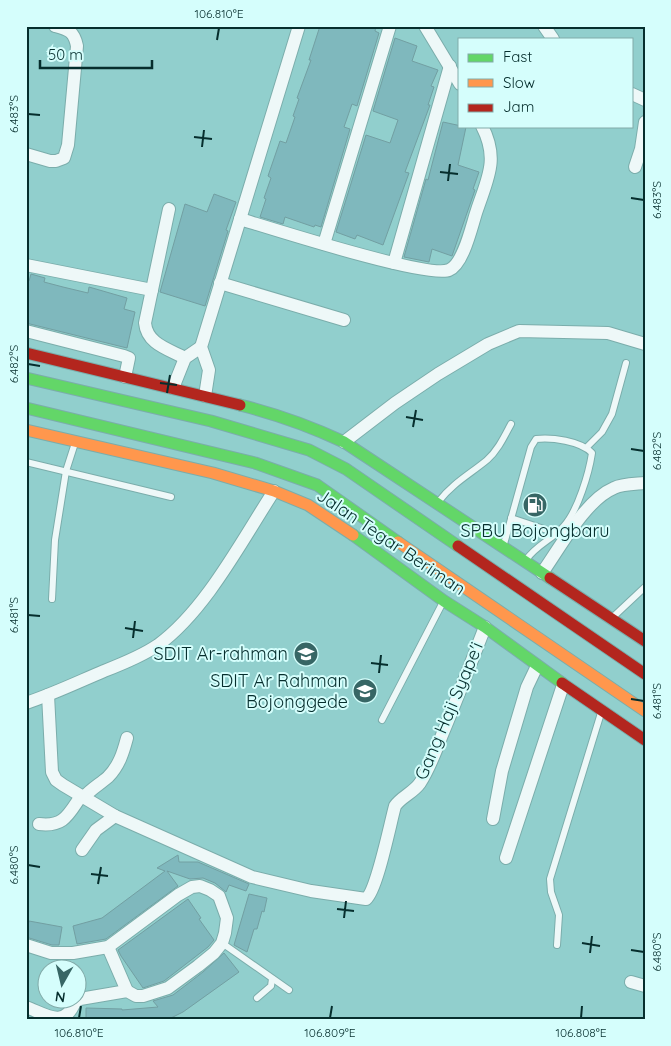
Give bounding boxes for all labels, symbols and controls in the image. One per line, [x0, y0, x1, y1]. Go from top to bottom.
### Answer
text: 106.810°E [194, 6, 244, 21]
scale bar [40, 38, 152, 70]
legend [458, 38, 634, 128]
text: 50 m [48, 45, 83, 64]
text: Fast [503, 47, 532, 66]
text: Slow [503, 73, 535, 92]
text: 6.483°S [6, 95, 21, 133]
text: Jam [503, 97, 534, 116]
text: 6.483°S [649, 181, 664, 219]
text: 6.482°S [6, 345, 21, 383]
text: 6.482°S [649, 432, 664, 470]
street label: Jalan Tegar Beriman [312, 483, 470, 600]
fuel station icon: SPBU Bojongbaru [522, 492, 548, 518]
place label: SPBU Bojongbaru [460, 519, 610, 542]
text: 6.481°S [6, 597, 21, 633]
street label: Gang Haji Syape'i [409, 638, 488, 783]
school or university icon: SDIT Ar-rahman [293, 641, 319, 667]
place label: SDIT Ar-rahman [153, 642, 288, 665]
place label: SDIT Ar Rahman Bojonggede [210, 669, 348, 713]
school or university icon: SDIT Ar Rahman Bojonggede [352, 678, 378, 704]
text: 6.481°S [649, 683, 664, 719]
text: 6.480°S [6, 845, 21, 884]
text: 6.480°S [649, 932, 664, 971]
north arrow [38, 958, 88, 1008]
text: N [54, 987, 67, 1007]
text: 106.810°E [54, 1025, 104, 1040]
text: 106.809°E [304, 1025, 356, 1040]
text: 106.808°E [555, 1025, 607, 1040]

